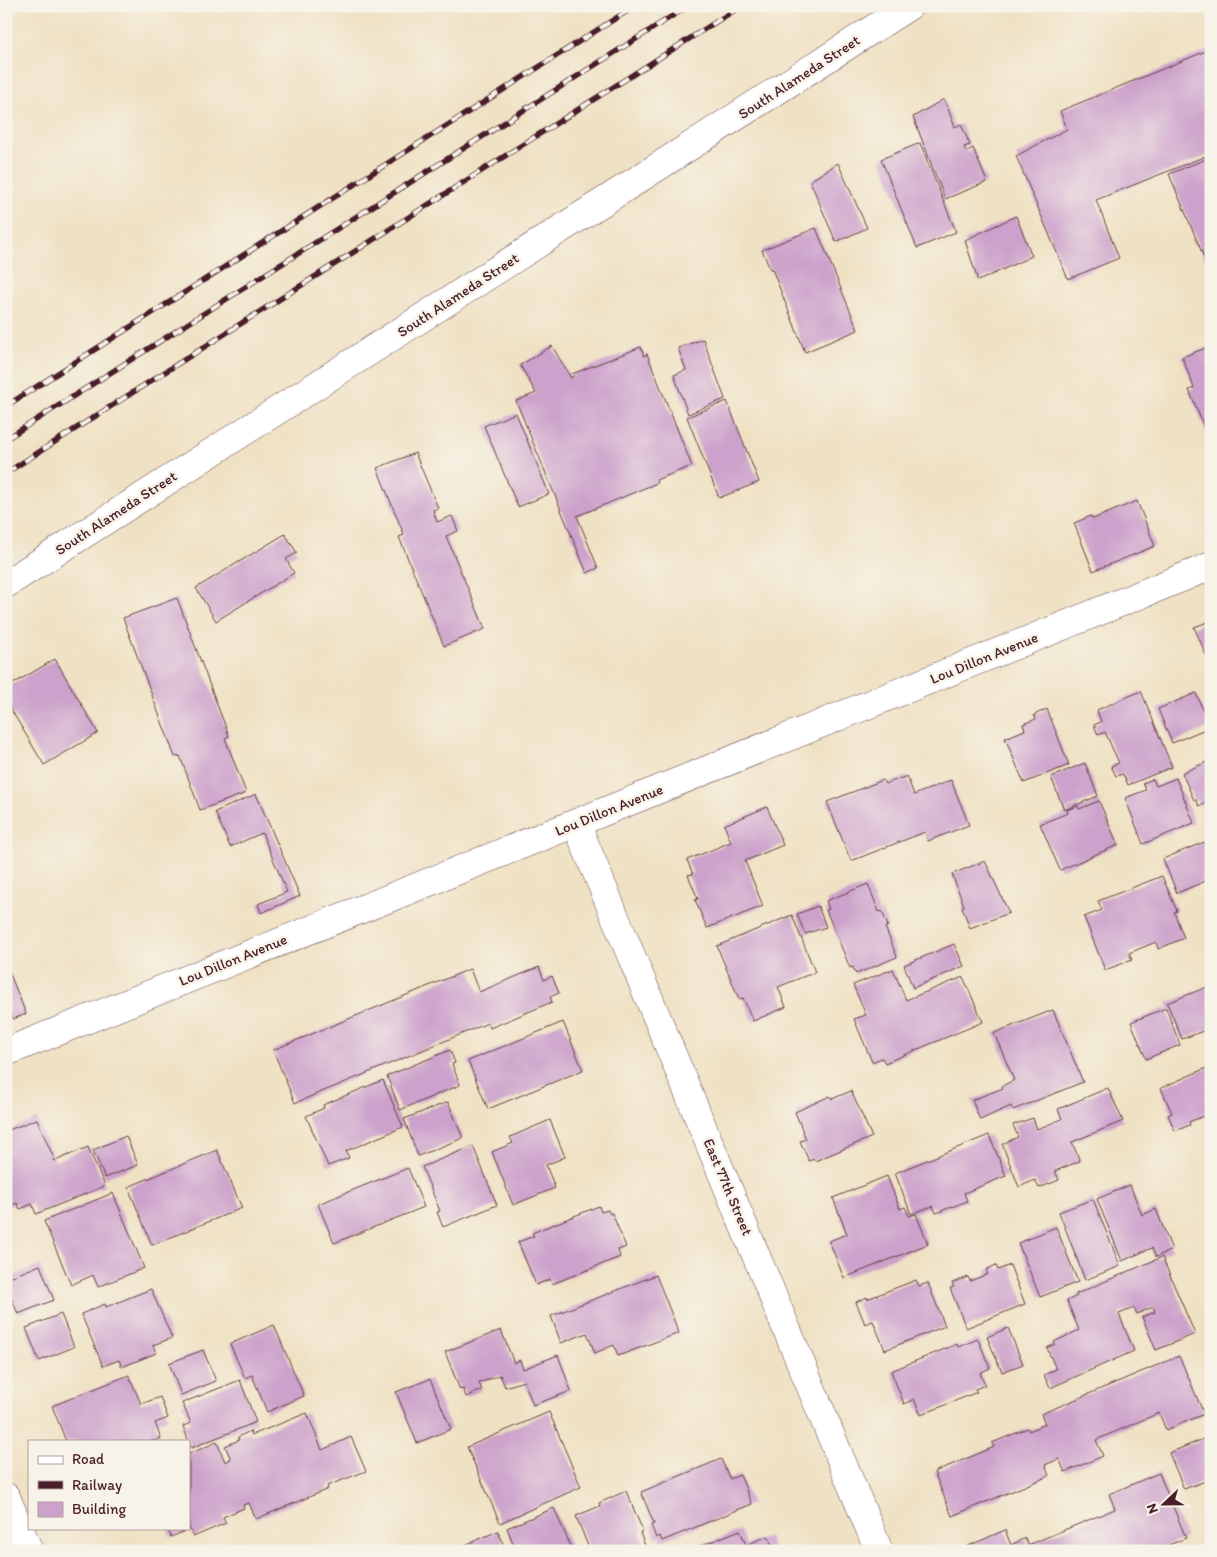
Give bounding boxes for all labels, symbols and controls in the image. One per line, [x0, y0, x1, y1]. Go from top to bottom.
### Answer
street label: South Alameda Street [735, 31, 863, 123]
street label: South Alameda Street [394, 249, 522, 341]
street label: South Alameda Street [52, 467, 180, 559]
street label: Lou Dillon Avenue [927, 628, 1041, 688]
street label: Lou Dillon Avenue [552, 780, 666, 840]
street label: Lou Dillon Avenue [176, 930, 290, 990]
street label: East 77th Street [699, 1136, 757, 1239]
legend [28, 1440, 190, 1530]
text: Road [72, 1450, 105, 1468]
text: Railway [72, 1476, 122, 1494]
north arrow [1140, 1480, 1190, 1530]
text: Building [72, 1500, 126, 1518]
text: N [1143, 1501, 1162, 1516]

